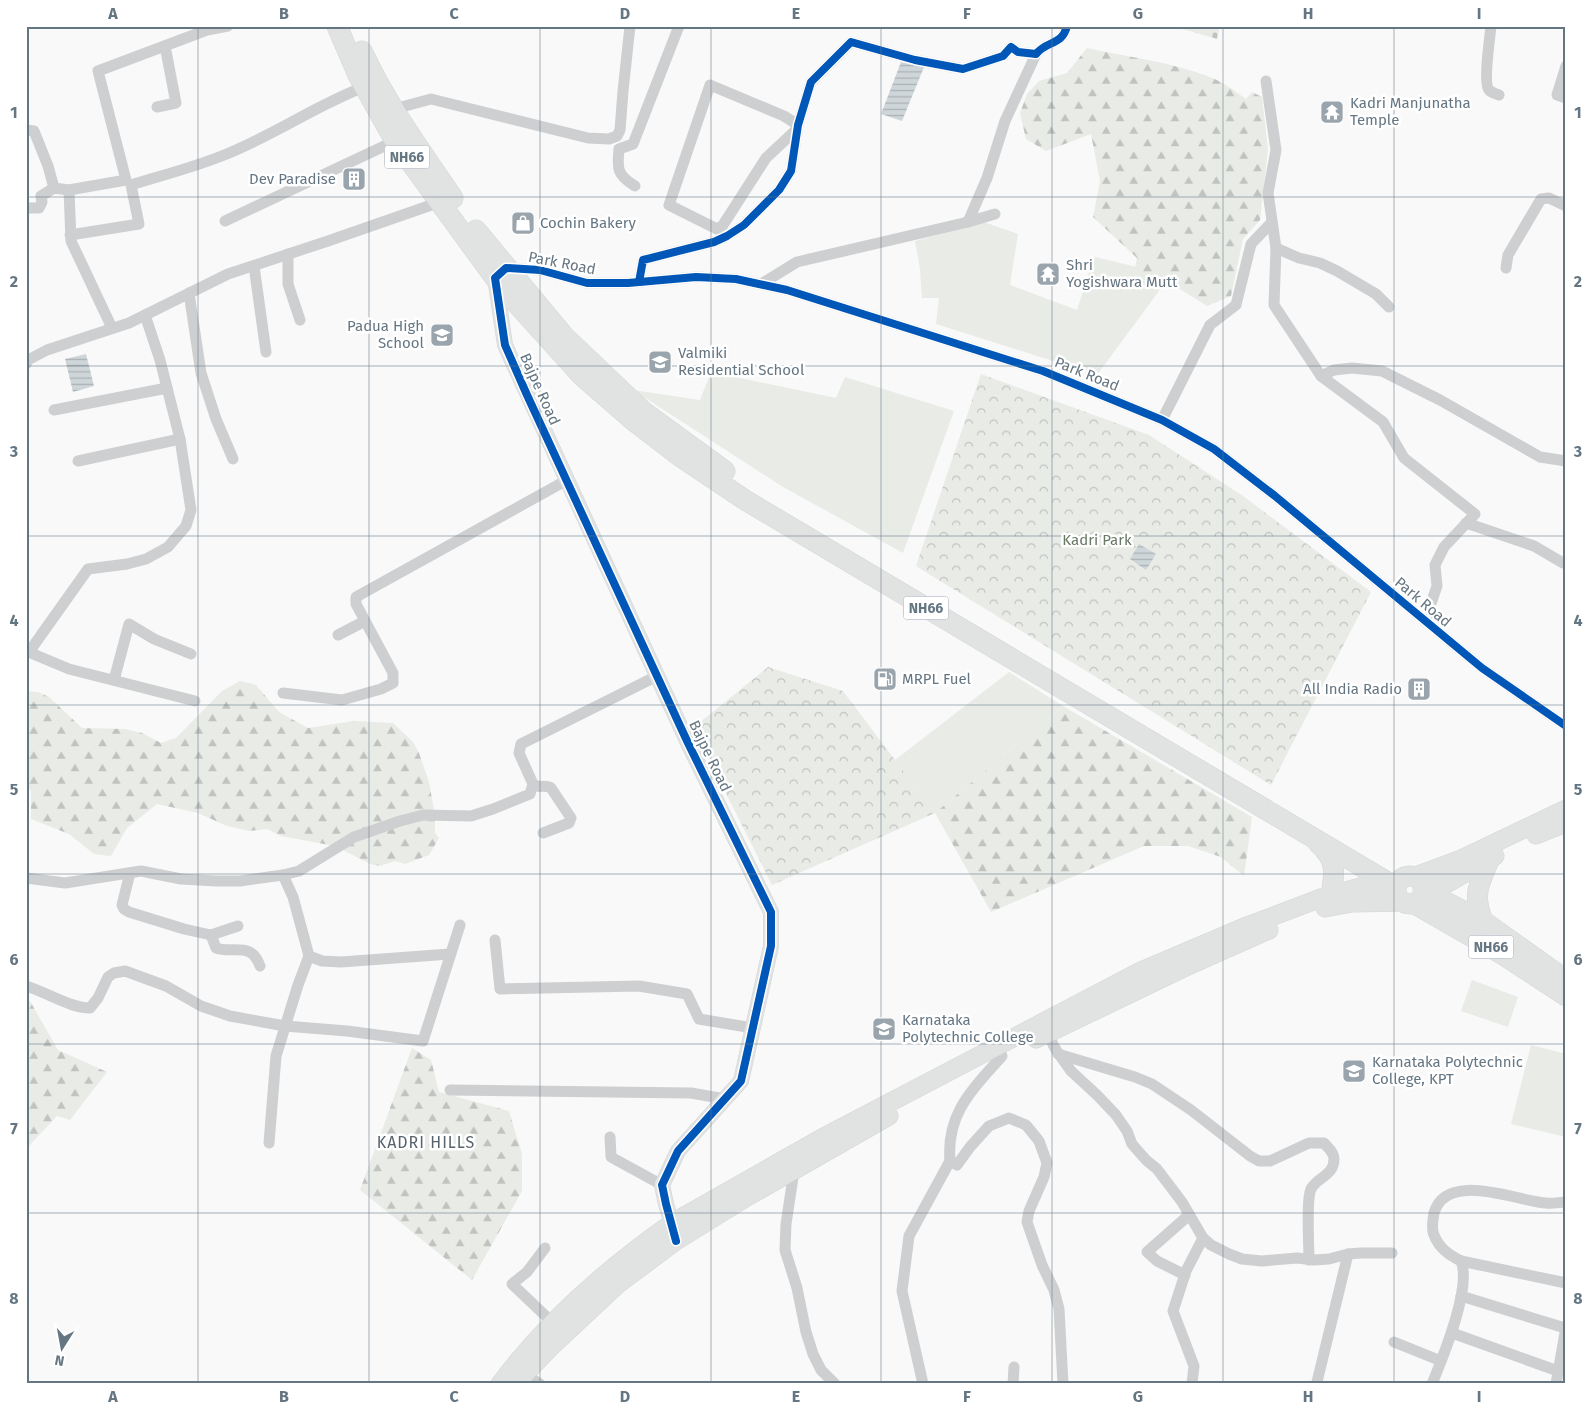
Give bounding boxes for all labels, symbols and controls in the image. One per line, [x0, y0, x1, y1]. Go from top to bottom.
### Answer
text: A [107, 4, 118, 23]
text: B [279, 4, 289, 23]
text: C [449, 4, 459, 23]
text: D [620, 4, 630, 23]
text: E [792, 4, 800, 23]
text: F [963, 4, 971, 23]
text: G [1133, 4, 1143, 23]
text: H [1303, 4, 1313, 23]
text: I [1477, 4, 1481, 23]
place label: Kadri Manjunatha Temple [1350, 94, 1471, 129]
temple icon: Kadri Manjunatha Temple [1319, 99, 1345, 125]
text: 1 [10, 103, 18, 122]
text: 1 [1574, 103, 1582, 122]
road number: NH66 [384, 146, 430, 168]
building icon: Dev Paradise [341, 166, 367, 192]
place label: Dev Paradise [249, 170, 336, 188]
shop icon: Cochin Bakery [510, 210, 536, 236]
place label: Cochin Bakery [540, 214, 637, 232]
street label: Park Road [527, 248, 597, 278]
place label: Shri Yogishwara Mutt [1066, 256, 1178, 291]
temple icon: Shri Yogishwara Mutt [1035, 261, 1061, 287]
text: 2 [10, 272, 18, 291]
text: 2 [1574, 272, 1582, 291]
place label: Padua High School [347, 317, 425, 352]
school or university icon: Padua High School [429, 322, 455, 348]
place label: Valmiki Residential School [678, 344, 805, 379]
school or university icon: Valmiki Residential School [647, 349, 673, 375]
street label: Bajpe Road [516, 350, 564, 428]
street label: Park Road [1052, 353, 1122, 395]
text: 3 [9, 442, 18, 461]
text: 3 [1573, 442, 1582, 461]
park label: Kadri Park [1062, 531, 1132, 549]
street label: Park Road [1391, 573, 1455, 631]
road number: NH66 [904, 596, 948, 620]
text: 4 [9, 611, 19, 630]
text: 4 [1573, 611, 1583, 630]
fuel station icon: MRPL Fuel [872, 666, 898, 692]
place label: MRPL Fuel [902, 670, 972, 688]
building icon: All India Radio [1406, 676, 1432, 702]
place label: All India Radio [1303, 680, 1402, 698]
street label: Bajpe Road [685, 717, 735, 795]
text: 5 [10, 780, 19, 799]
text: 5 [1574, 780, 1583, 799]
road number: NH66 [1468, 936, 1514, 959]
text: 6 [9, 950, 19, 969]
text: 6 [1573, 950, 1583, 969]
place label: Karnataka Polytechnic College [902, 1011, 1034, 1046]
school or university icon: Karnataka Polytechnic College [871, 1016, 897, 1042]
place label: Karnataka Polytechnic College, KPT [1372, 1053, 1523, 1088]
school or university icon: Karnataka Polytechnic College, KPT [1341, 1058, 1367, 1084]
text: 7 [10, 1119, 18, 1138]
text: 7 [1574, 1119, 1582, 1138]
district label: KADRI HILLS [377, 1133, 475, 1152]
text: 8 [9, 1289, 19, 1308]
text: 8 [1573, 1289, 1583, 1308]
north arrow [38, 1322, 88, 1372]
text: N [53, 1351, 66, 1370]
text: A [107, 1387, 118, 1406]
text: B [279, 1387, 289, 1406]
text: C [449, 1387, 459, 1406]
text: D [620, 1387, 630, 1406]
text: E [792, 1387, 800, 1406]
text: F [963, 1387, 971, 1406]
text: G [1133, 1387, 1143, 1406]
text: H [1303, 1387, 1313, 1406]
text: I [1477, 1387, 1481, 1406]

